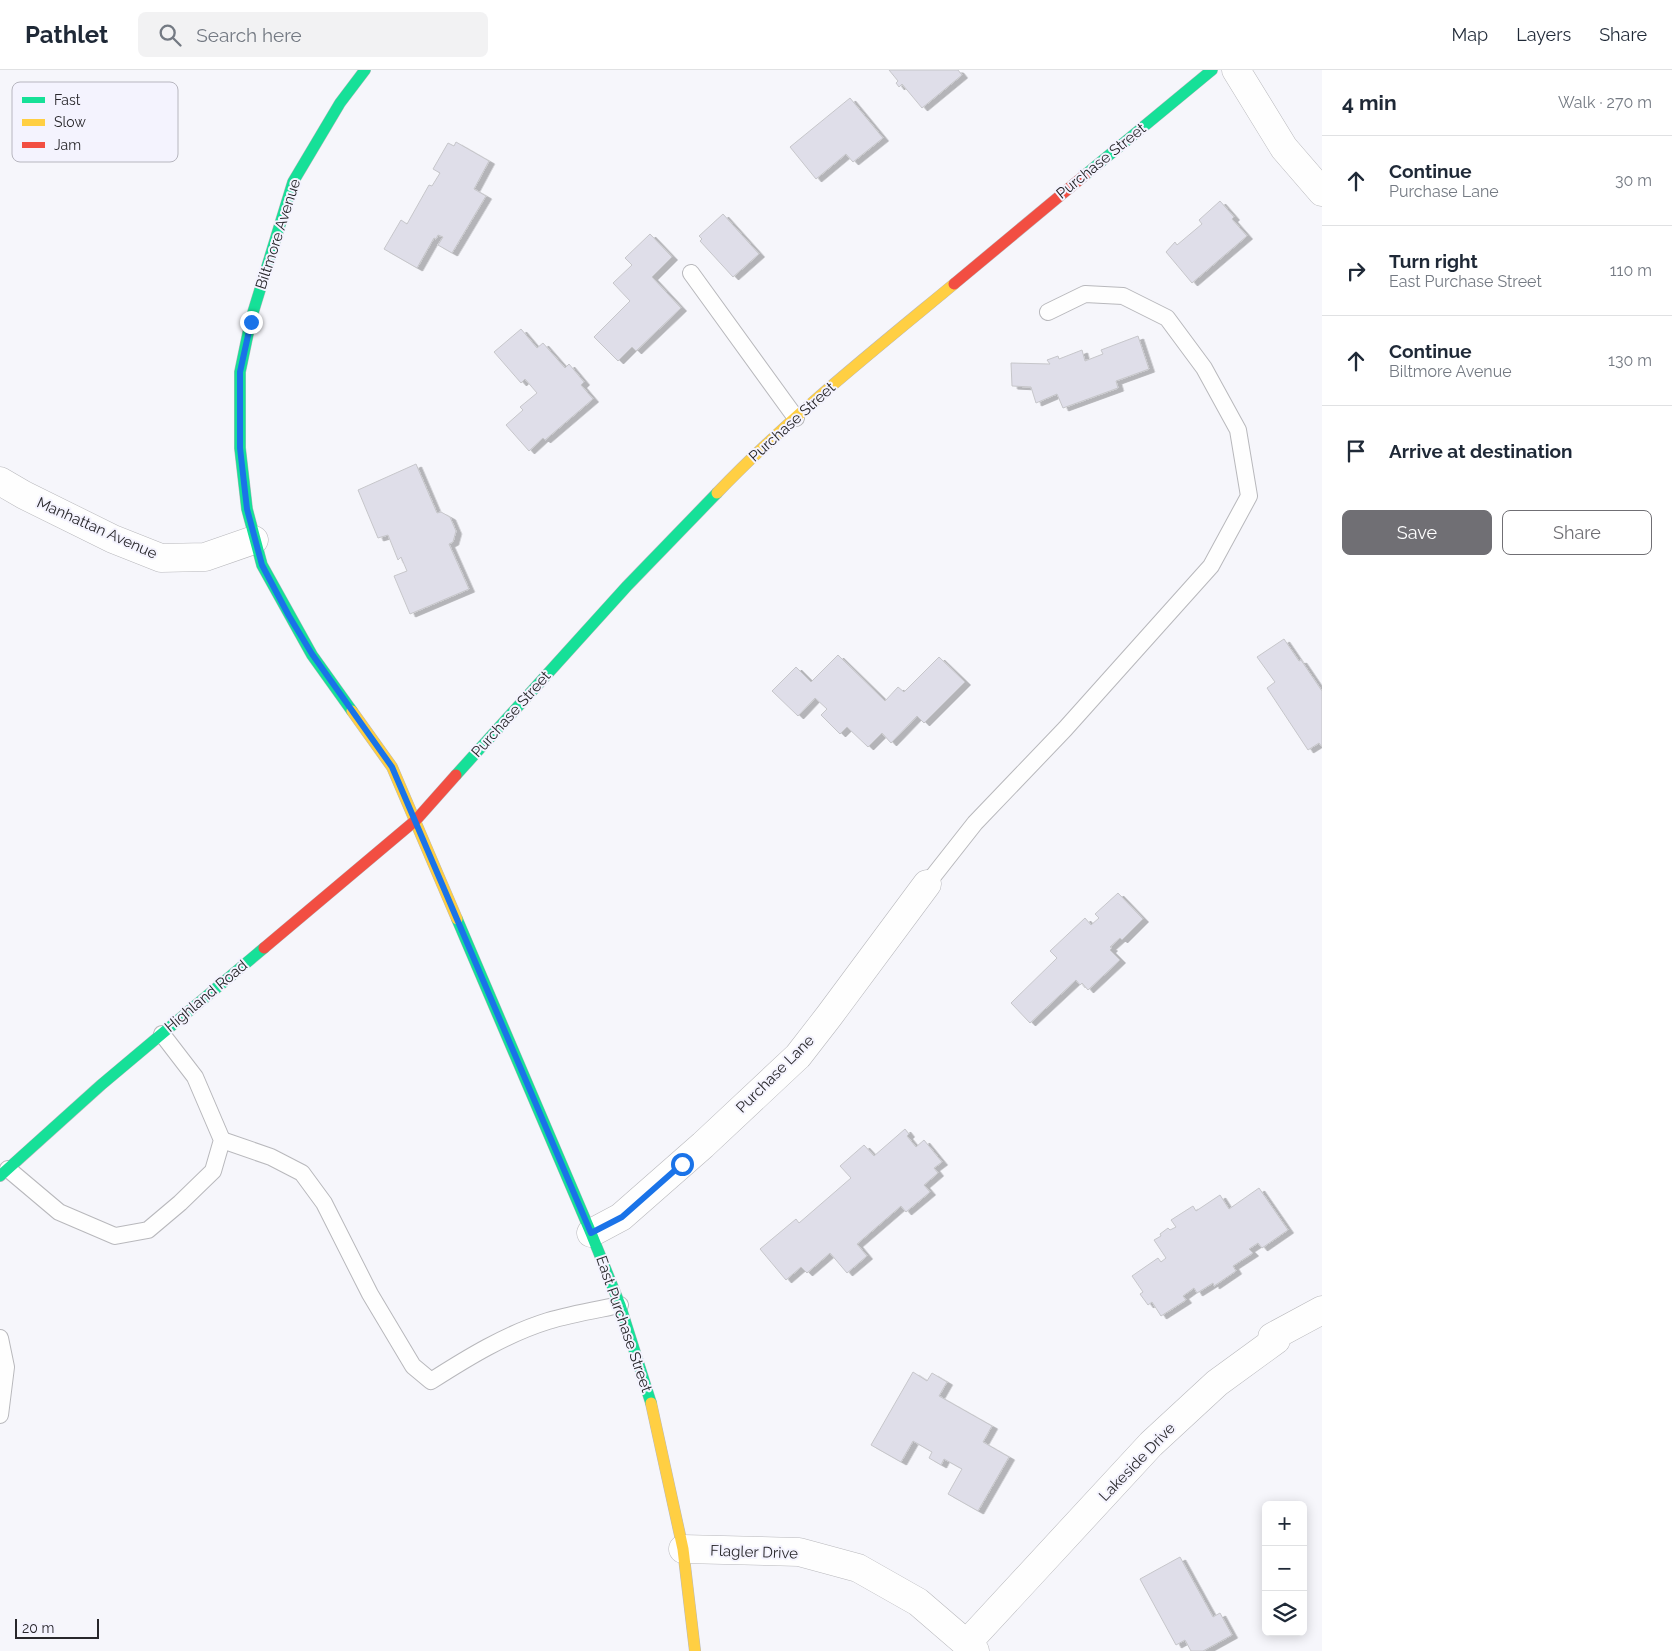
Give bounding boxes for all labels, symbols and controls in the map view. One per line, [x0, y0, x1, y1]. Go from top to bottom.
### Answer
search box [138, 12, 488, 57]
text: Pathlet [25, 20, 108, 49]
icon: search [156, 21, 184, 49]
text: Search here [196, 24, 302, 46]
text: Map [1452, 24, 1488, 45]
text: Layers [1516, 24, 1571, 45]
text: Share [1599, 24, 1647, 45]
legend [12, 82, 178, 162]
text: 4 min [1342, 90, 1397, 115]
text: Fast [54, 92, 81, 108]
text: Walk · 270 m [1558, 93, 1652, 112]
text: Slow [54, 114, 86, 130]
street label: Purchase Street [1053, 119, 1149, 203]
text: Jam [54, 137, 81, 153]
text: Continue [1389, 160, 1472, 182]
icon: ahead [1342, 167, 1370, 195]
text: 30 m [1615, 171, 1652, 190]
street label: Biltmore Avenue [252, 176, 304, 291]
text: Purchase Lane [1389, 182, 1499, 201]
text: Turn right [1389, 250, 1478, 272]
icon: right [1342, 257, 1370, 285]
text: 110 m [1610, 261, 1652, 280]
text: East Purchase Street [1389, 272, 1542, 291]
route end [240, 311, 263, 334]
text: Continue [1389, 340, 1472, 362]
icon: ahead [1342, 347, 1370, 375]
text: 130 m [1608, 351, 1652, 370]
text: Biltmore Avenue [1389, 362, 1512, 381]
street label: Purchase Street [745, 379, 839, 465]
icon: arrive [1342, 437, 1370, 465]
text: Arrive at destination [1389, 440, 1573, 462]
street label: Manhattan Avenue [34, 493, 160, 563]
button: Save [1342, 510, 1492, 555]
button: Share [1502, 510, 1652, 555]
street label: Purchase Street [468, 667, 554, 761]
street label: Highland Road [161, 956, 251, 1036]
street label: Purchase Lane [732, 1031, 818, 1117]
route start [671, 1153, 694, 1176]
street label: East Purchase Street [592, 1253, 656, 1395]
street label: Lakeside Drive [1095, 1419, 1179, 1505]
map controls [1262, 1501, 1307, 1636]
button: + [1262, 1501, 1307, 1546]
street label: Flagler Drive [710, 1541, 798, 1563]
button: − [1262, 1546, 1307, 1591]
button: layers [1262, 1591, 1307, 1636]
scale bar [15, 1616, 99, 1639]
text: 20 m [22, 1620, 54, 1636]

